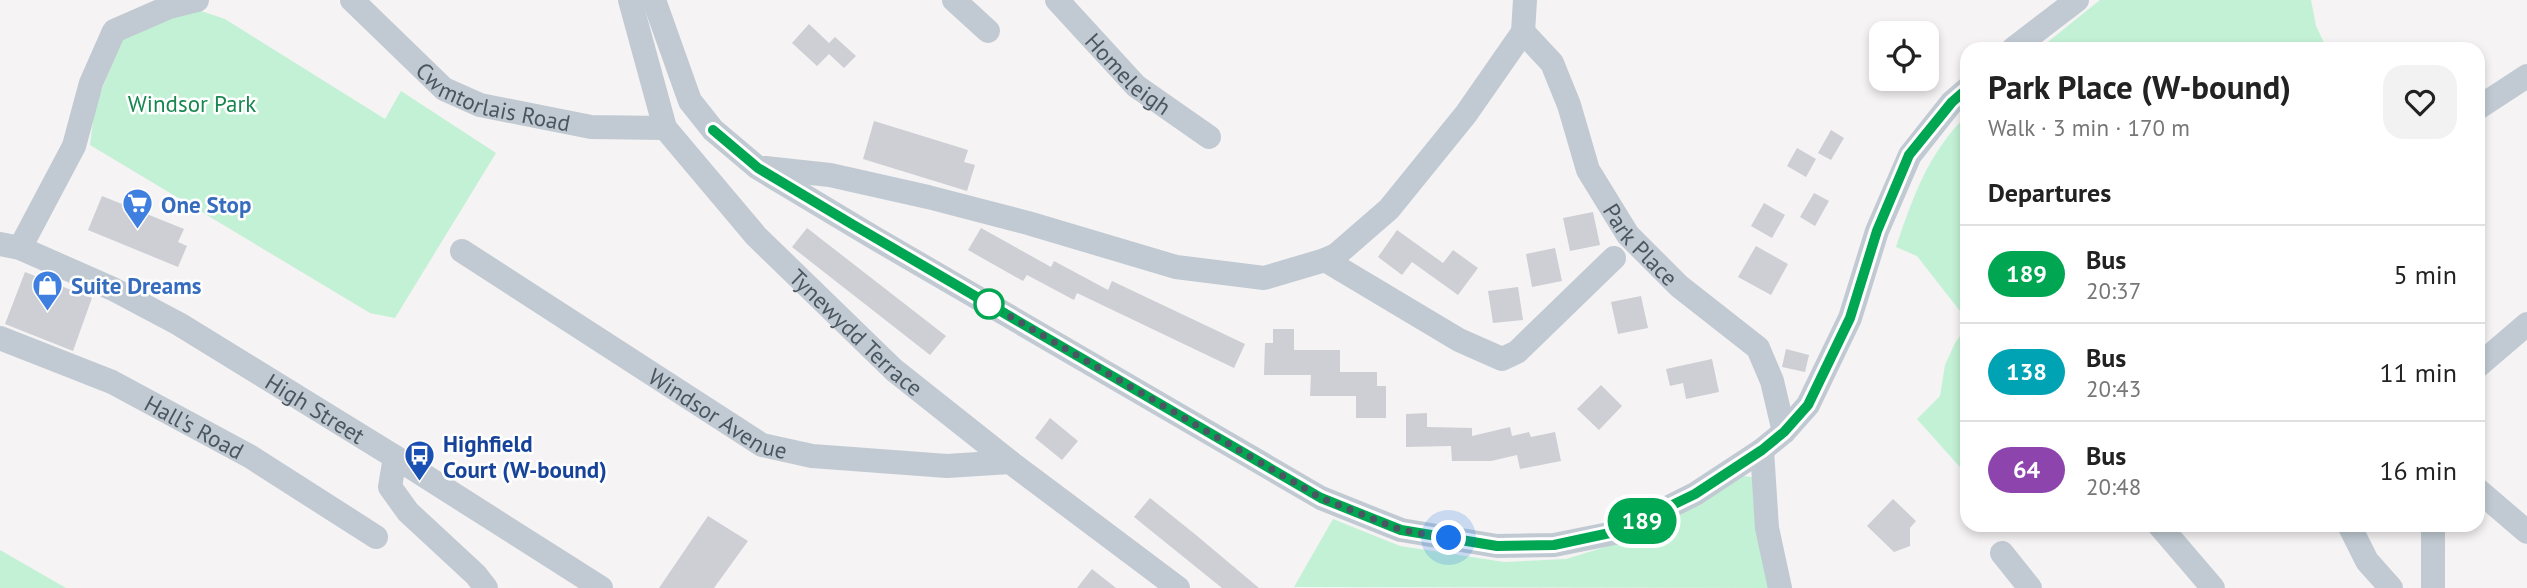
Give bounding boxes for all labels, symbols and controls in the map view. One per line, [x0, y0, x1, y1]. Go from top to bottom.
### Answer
map controls [1869, 21, 1939, 91]
button: locate [1869, 21, 1939, 91]
street label: Homeleigh [1080, 26, 1177, 121]
street label: Cwmtorlais Road [410, 55, 573, 137]
text: Park Place (W-bound) [1988, 65, 2291, 108]
button: heart [2383, 65, 2457, 139]
park label: Windsor Park [128, 89, 256, 118]
text: Walk · 3 min · 170 m [1988, 113, 2190, 142]
text: Departures [1988, 176, 2111, 209]
supermarket icon: One Stop [121, 187, 155, 231]
place label: One Stop [161, 190, 251, 219]
street label: Park Place [1597, 198, 1684, 291]
text: Bus [2086, 243, 2126, 276]
text: 189 [2006, 258, 2047, 289]
text: 5 min [2394, 258, 2457, 291]
street label: Tynewydd Terrace [784, 262, 929, 402]
shop icon: Suite Dreams [31, 268, 65, 312]
place label: Suite Dreams [71, 271, 202, 300]
text: 20:37 [2086, 276, 2141, 305]
unlabelled marker [974, 289, 1004, 319]
text: Bus [2086, 341, 2126, 374]
text: 138 [2006, 356, 2047, 387]
text: 11 min [2379, 356, 2457, 389]
street label: Windsor Avenue [643, 361, 790, 465]
street label: High Street [260, 366, 371, 450]
text: 20:43 [2086, 374, 2141, 403]
street label: Hall's Road [140, 388, 249, 465]
place label: Highfield Court (W-bound) [443, 429, 607, 484]
bus stop icon: Highfield Court (W-bound) [403, 439, 437, 483]
text: Bus [2086, 439, 2126, 472]
text: 64 [2013, 454, 2040, 485]
text: 16 min [2379, 454, 2457, 487]
text: 20:48 [2086, 472, 2141, 501]
line badge: 189 [1602, 498, 1682, 544]
text: 189 [1622, 505, 1662, 536]
your location [1431, 520, 1466, 555]

